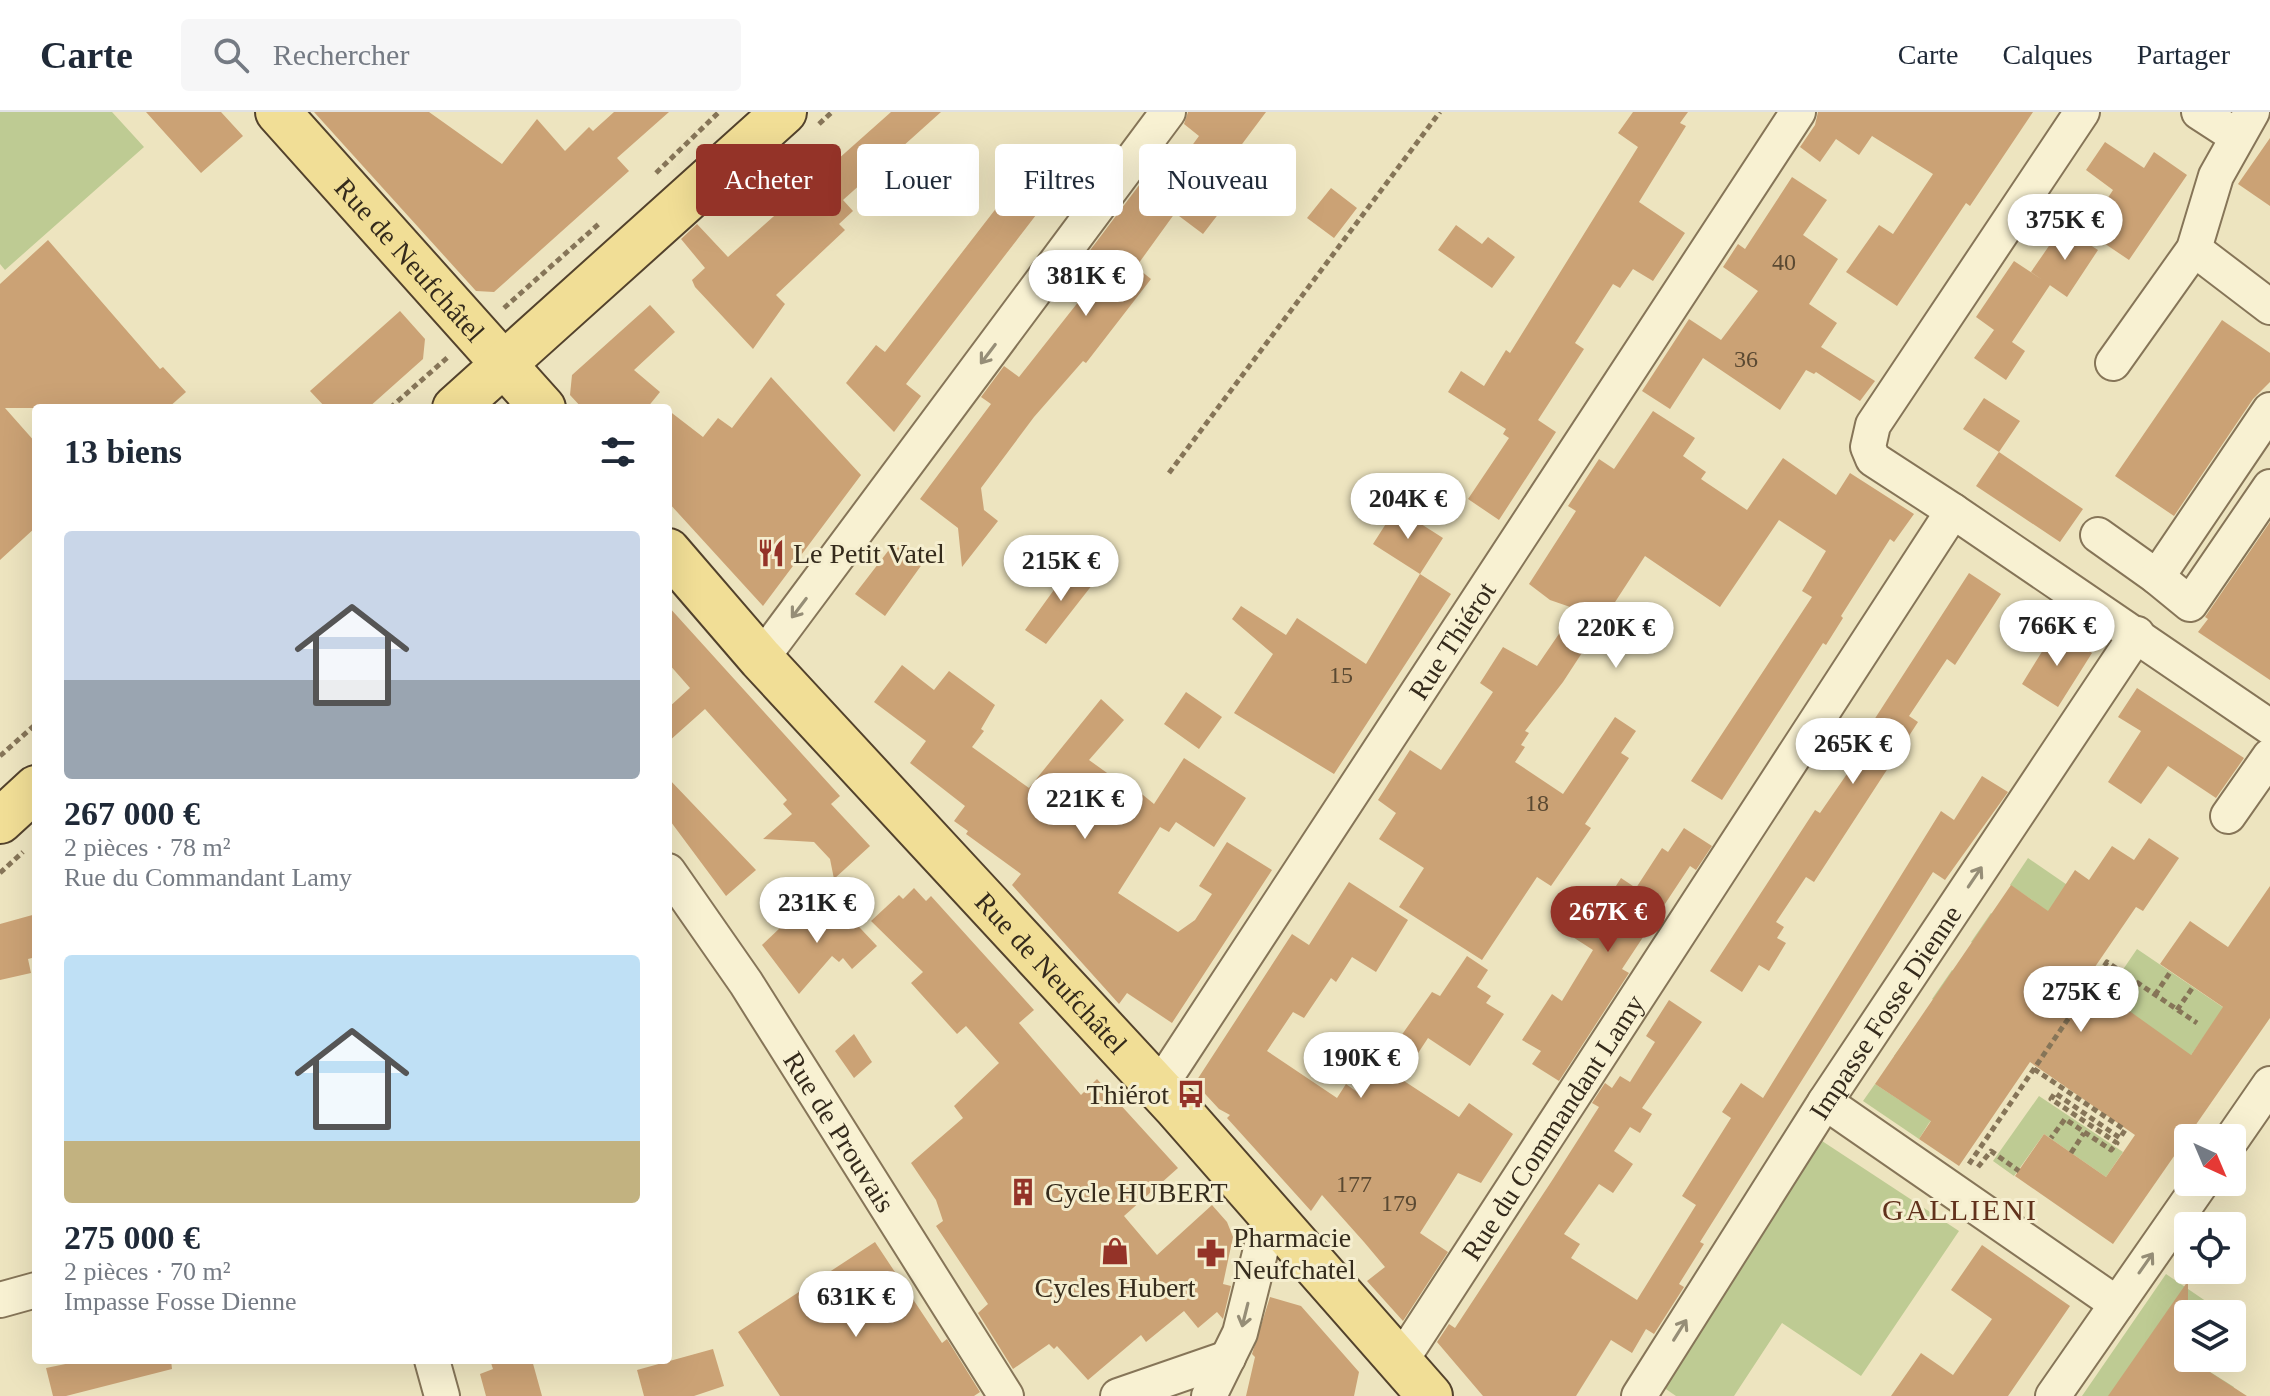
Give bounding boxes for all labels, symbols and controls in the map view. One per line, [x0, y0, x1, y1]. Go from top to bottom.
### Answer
search box [181, 19, 741, 91]
icon: search [209, 33, 253, 77]
text: Carte [40, 34, 133, 76]
text: Rechercher [273, 38, 409, 71]
text: Carte [1898, 39, 1958, 70]
text: Calques [2002, 39, 2093, 70]
text: Partager [2137, 39, 2230, 70]
chip: Acheter [696, 144, 841, 216]
chip: Louer [857, 144, 979, 216]
chip: Filtres [995, 144, 1123, 216]
chip: Nouveau [1139, 144, 1296, 216]
street label: Rue de Neufchâtel [329, 172, 491, 348]
pin: 375K € [2000, 194, 2130, 262]
text: 375K € [2026, 205, 2104, 234]
house number: 40 [1772, 249, 1796, 275]
pin: 381K € [1021, 250, 1151, 318]
text: 381K € [1047, 261, 1125, 290]
one-way arrow [979, 343, 996, 365]
house number: 36 [1734, 346, 1758, 372]
icon: filters [596, 430, 640, 474]
text: 13 biens [64, 433, 182, 470]
pin: 204K € [1343, 473, 1473, 541]
text: 204K € [1369, 484, 1447, 513]
pin: 215K € [996, 535, 1126, 603]
restaurant icon: Le Petit Vatel [756, 538, 786, 568]
place label: Le Petit Vatel [793, 538, 945, 569]
text: 215K € [1022, 546, 1100, 575]
street label: Rue Thiérot [1403, 576, 1502, 705]
icon: home [280, 583, 424, 727]
one-way arrow [791, 597, 808, 618]
pin: 766K € [1992, 600, 2122, 668]
pin: 220K € [1551, 602, 1681, 670]
text: 766K € [2018, 611, 2096, 640]
text: 220K € [1577, 613, 1655, 642]
house number: 15 [1329, 662, 1353, 688]
pin: 265K € [1788, 718, 1918, 786]
text: 265K € [1814, 729, 1892, 758]
pin: 221K € [1020, 773, 1150, 841]
text: 221K € [1046, 784, 1124, 813]
house number: 18 [1525, 790, 1549, 816]
text: 267 000 € [64, 795, 200, 832]
text: 2 pièces · 78 m² [64, 833, 231, 862]
text: Rue du Commandant Lamy [64, 863, 352, 892]
one-way arrow [1967, 867, 1983, 889]
pin: 231K € [752, 877, 882, 945]
street label: Rue de Neufchâtel [969, 886, 1133, 1060]
pin: 267K € [1543, 886, 1673, 954]
text: 231K € [778, 888, 856, 917]
text: 267K € [1569, 897, 1647, 926]
street label: Impasse Fosse Dienne [1803, 900, 1968, 1125]
pin: 275K € [2016, 966, 2146, 1034]
text: 275K € [2042, 977, 2120, 1006]
street label: Rue du Commandant Lamy [1455, 989, 1651, 1266]
icon: home [280, 1007, 424, 1151]
pin: 190K € [1296, 1032, 1426, 1100]
text: 190K € [1322, 1043, 1400, 1072]
street label: Rue de Prouvais [777, 1046, 901, 1218]
place label: Thiérot [1087, 1079, 1169, 1110]
bus stop icon: Thiérot [1176, 1079, 1206, 1109]
north arrow [2174, 1124, 2246, 1196]
map controls [2174, 1124, 2246, 1372]
house number: 177 [1336, 1171, 1372, 1197]
building icon: Cycle HUBERT [1008, 1177, 1038, 1207]
place label: Cycle HUBERT [1045, 1177, 1228, 1208]
house number: 179 [1381, 1190, 1417, 1216]
district label: GALLIENI [1882, 1193, 2038, 1226]
button: locate [2174, 1212, 2246, 1284]
text: 275 000 € [64, 1219, 200, 1256]
place label: Pharmacie Neufchatel [1233, 1222, 1356, 1285]
shop icon: Cycles Hubert [1100, 1236, 1130, 1266]
pharmacy icon: Pharmacie Neufchatel [1196, 1238, 1226, 1268]
one-way arrow [2138, 1253, 2154, 1275]
text: 2 pièces · 70 m² [64, 1257, 231, 1286]
pin: 631K € [791, 1271, 921, 1339]
place label: Cycles Hubert [1035, 1272, 1196, 1303]
text: 631K € [817, 1282, 895, 1311]
text: Impasse Fosse Dienne [64, 1287, 297, 1316]
button: layers [2174, 1300, 2246, 1372]
one-way arrow [1236, 1302, 1251, 1328]
one-way arrow [1673, 1319, 1689, 1342]

